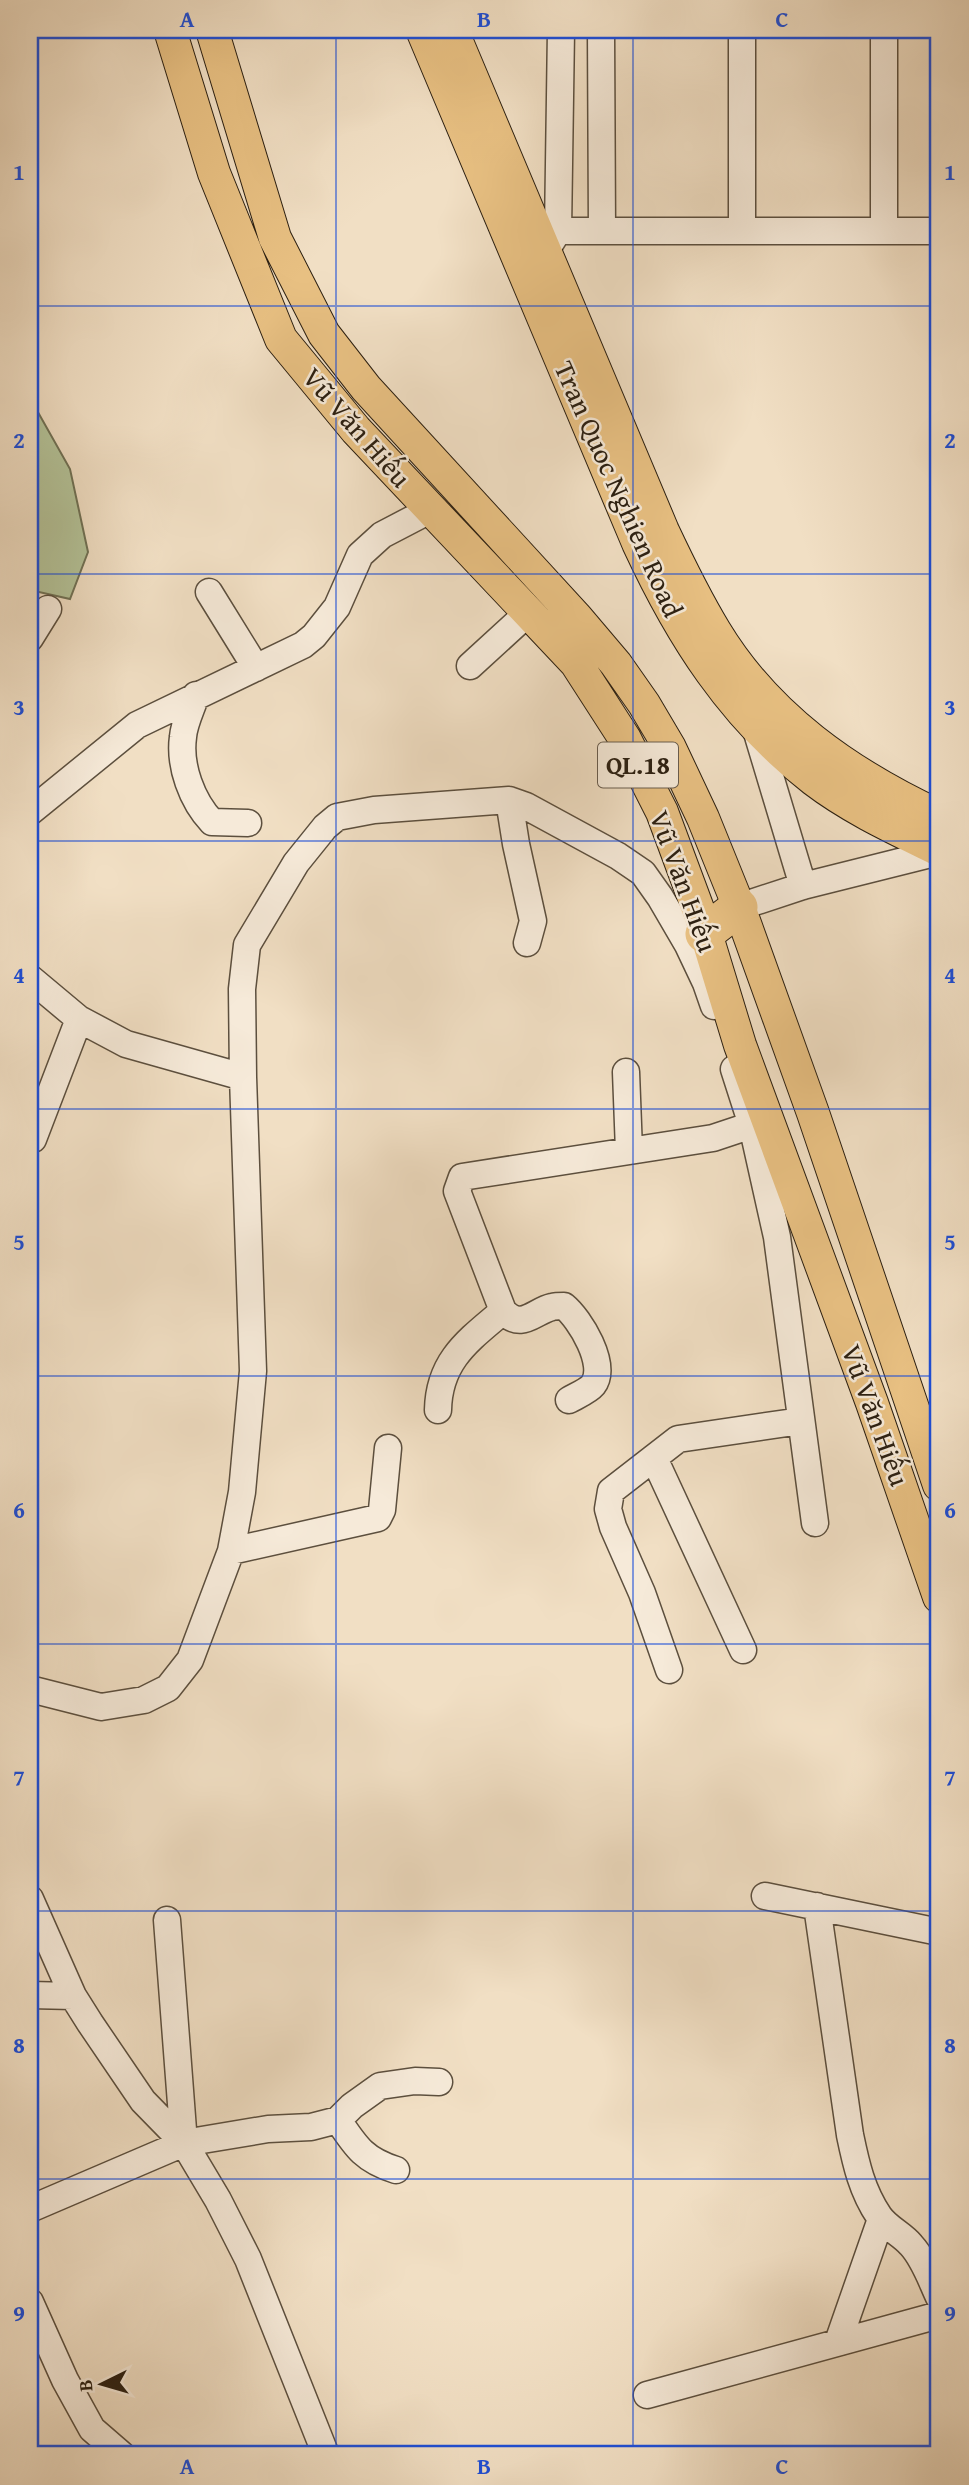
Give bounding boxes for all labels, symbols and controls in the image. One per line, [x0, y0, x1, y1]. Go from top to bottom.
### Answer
text: A [180, 2, 195, 35]
text: B [477, 2, 491, 35]
text: C [775, 2, 789, 35]
text: 1 [13, 155, 25, 188]
text: 1 [944, 155, 956, 188]
street label: Tran Quoc Nghien Road [544, 354, 694, 624]
street label: Vũ Văn Hiếu [293, 357, 421, 496]
text: 2 [13, 423, 25, 456]
text: 2 [944, 423, 956, 456]
text: 3 [13, 690, 25, 723]
text: 3 [944, 690, 956, 723]
road number: QL.18 [598, 743, 678, 788]
street label: Vũ Văn Hiếu [640, 804, 729, 957]
text: 4 [13, 958, 25, 991]
text: 4 [944, 958, 956, 991]
text: 5 [13, 1225, 25, 1258]
text: 5 [944, 1225, 956, 1258]
street label: Vũ Văn Hiếu [832, 1338, 921, 1491]
text: 6 [13, 1493, 25, 1526]
text: 6 [944, 1493, 956, 1526]
text: 7 [13, 1761, 25, 1794]
text: 7 [944, 1761, 956, 1794]
text: 8 [13, 2028, 25, 2061]
text: 8 [944, 2028, 956, 2061]
text: 9 [13, 2296, 25, 2329]
text: 9 [944, 2296, 956, 2329]
north arrow [66, 2348, 136, 2418]
text: B [71, 2378, 100, 2393]
text: A [180, 2449, 195, 2482]
text: B [477, 2449, 491, 2482]
text: C [775, 2449, 789, 2482]

